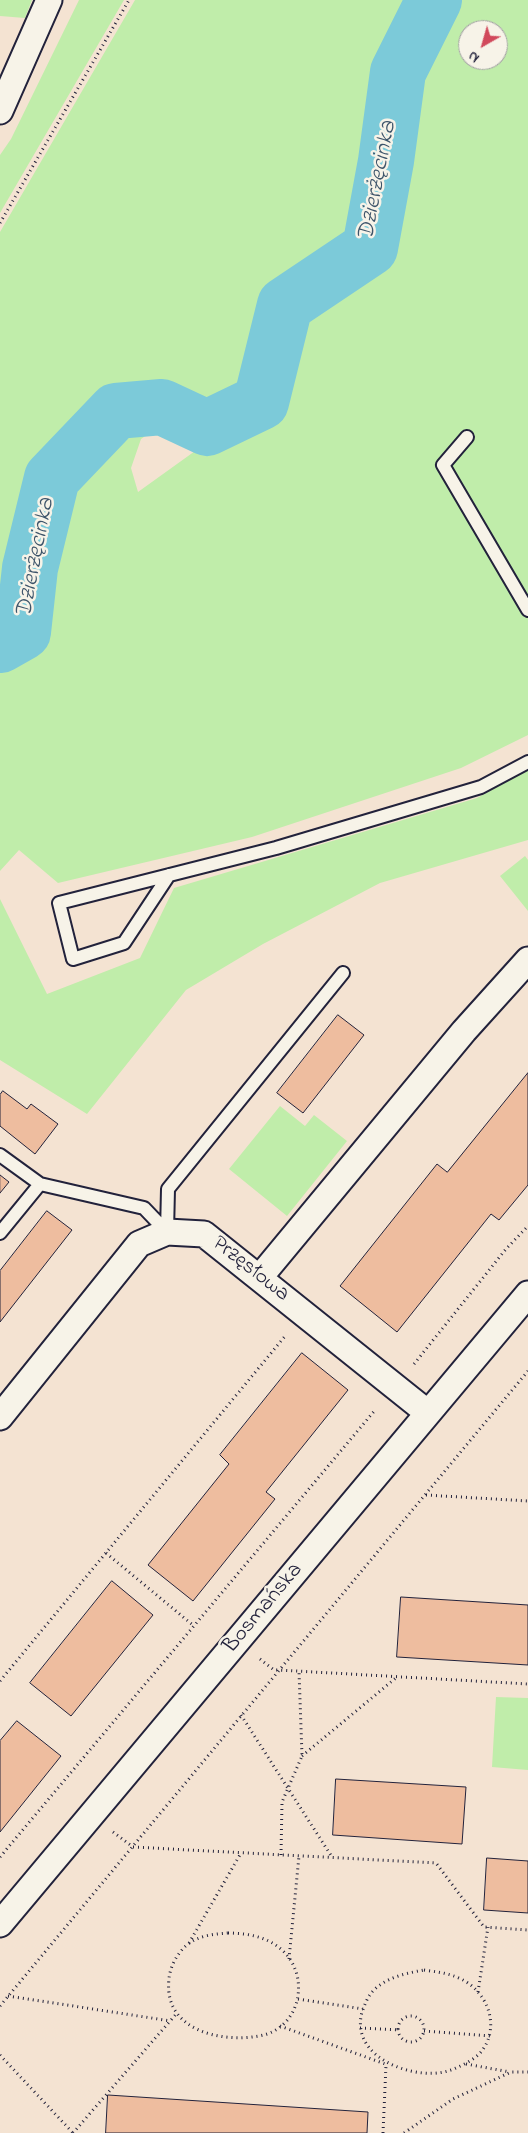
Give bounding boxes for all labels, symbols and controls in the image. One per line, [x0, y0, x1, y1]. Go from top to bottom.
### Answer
north arrow [458, 20, 508, 70]
text: N [464, 45, 484, 68]
water label: Dzierżęcinka [353, 119, 405, 243]
water label: Dzierżęcinka [11, 496, 63, 620]
street label: Przęsłowa [206, 1232, 294, 1308]
street label: Bosmańska [219, 1558, 309, 1660]

